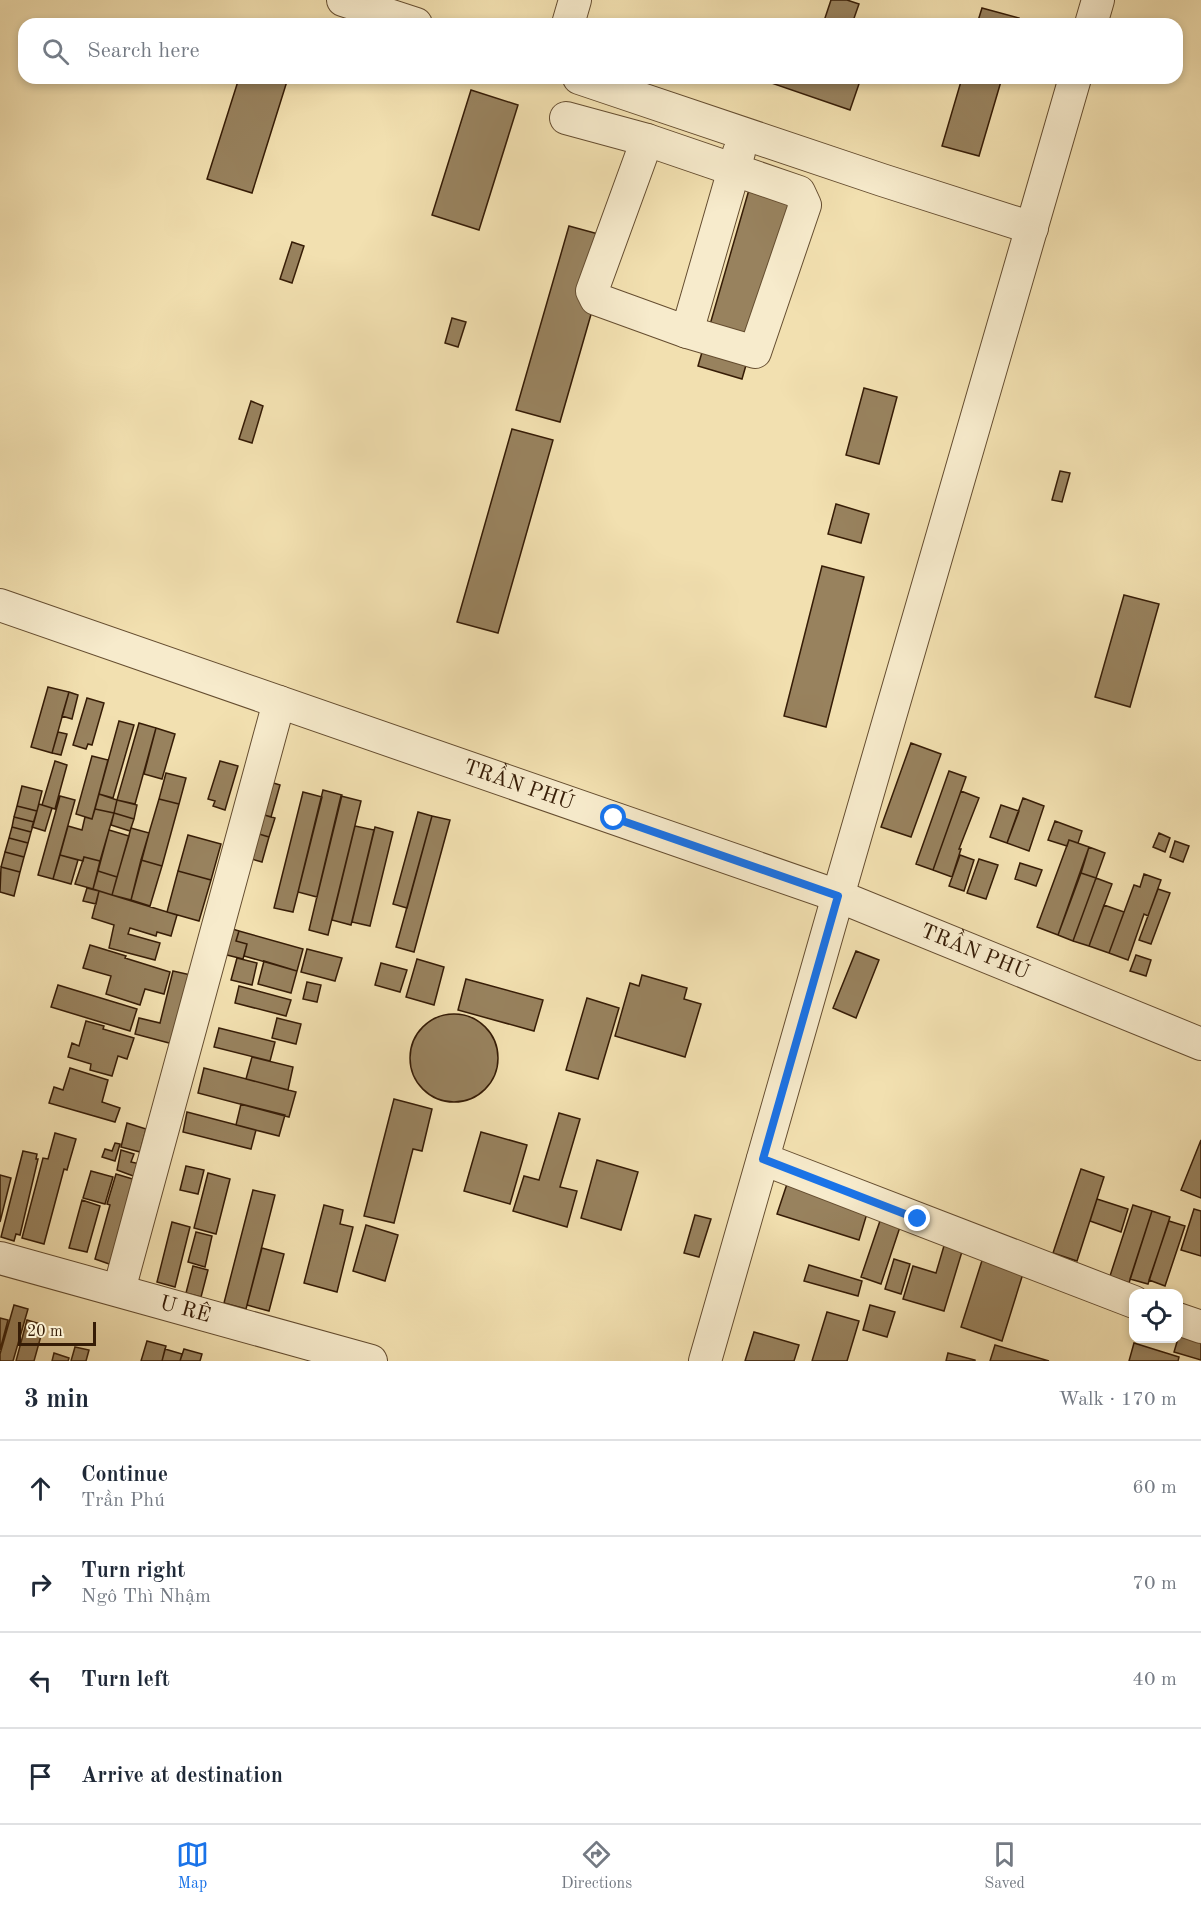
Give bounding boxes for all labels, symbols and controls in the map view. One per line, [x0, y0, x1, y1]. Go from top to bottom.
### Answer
search box [18, 18, 1183, 84]
icon: search [39, 35, 72, 68]
text: Search here [87, 40, 200, 62]
street label: TRẦN PHÚ [461, 756, 578, 814]
route start [600, 804, 626, 830]
street label: TRẦN PHÚ [918, 920, 1034, 983]
route end [904, 1205, 930, 1231]
map controls [1129, 1289, 1183, 1343]
button: locate [1129, 1289, 1183, 1343]
street label: U RÊ [157, 1292, 214, 1326]
scale bar [18, 1319, 96, 1346]
text: 20 m [27, 1324, 63, 1340]
text: 3 min [24, 1387, 89, 1413]
text: Walk · 170 m [1058, 1390, 1177, 1410]
text: Continue [81, 1464, 168, 1486]
icon: ahead [24, 1472, 57, 1505]
text: 60 m [1132, 1478, 1177, 1498]
text: Trần Phú [81, 1491, 165, 1511]
text: Turn right [81, 1560, 185, 1582]
icon: right [24, 1568, 57, 1601]
text: 70 m [1132, 1574, 1177, 1594]
text: Ngô Thì Nhậm [81, 1587, 211, 1607]
icon: left [24, 1664, 57, 1697]
text: Turn left [81, 1669, 170, 1691]
text: 40 m [1132, 1670, 1177, 1690]
icon: arrive [24, 1760, 57, 1793]
text: Arrive at destination [81, 1765, 283, 1787]
tab: Map [176, 1838, 209, 1894]
tab: Directions [561, 1838, 632, 1894]
tab: Saved [984, 1838, 1025, 1894]

